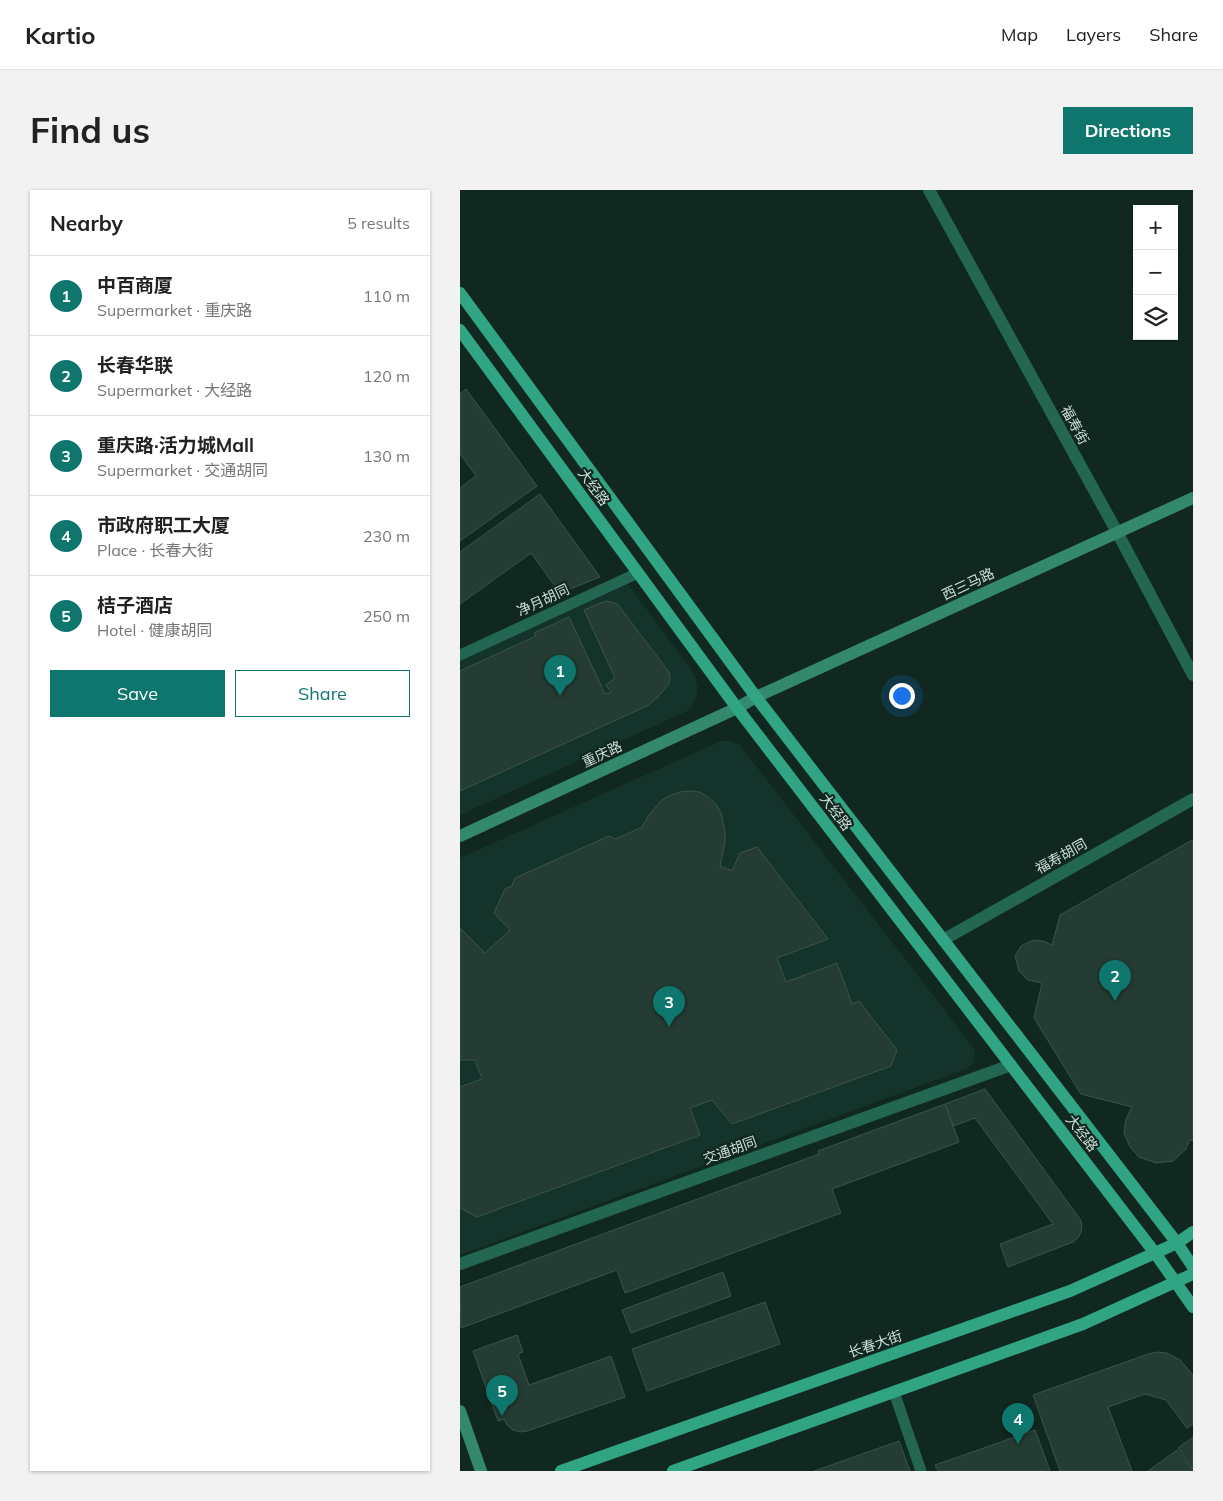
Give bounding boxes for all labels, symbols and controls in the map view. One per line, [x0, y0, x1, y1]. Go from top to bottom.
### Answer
text: Kartio [25, 20, 96, 50]
text: Map [1001, 23, 1038, 46]
text: Layers [1066, 23, 1121, 46]
text: Share [1149, 23, 1198, 46]
button: Directions [1063, 107, 1193, 154]
text: Find us [30, 108, 150, 152]
map controls [1133, 205, 1178, 340]
button: + [1133, 205, 1178, 250]
text: Nearby [50, 210, 123, 236]
text: 5 results [347, 213, 410, 233]
button: − [1133, 250, 1178, 295]
text: 中百商厦 [97, 273, 173, 297]
text: 1 [61, 286, 71, 306]
text: 110 m [363, 286, 410, 306]
button: layers [1133, 295, 1178, 340]
text: Supermarket · 重庆路 [97, 300, 252, 320]
text: 长春华联 [97, 353, 173, 377]
text: 2 [61, 366, 71, 386]
text: 120 m [363, 366, 410, 386]
text: Supermarket · 大经路 [97, 380, 252, 400]
street label: 福寿街 [1057, 402, 1093, 448]
text: 重庆路·活力城Mall [97, 433, 254, 457]
text: 3 [61, 446, 71, 466]
text: 130 m [363, 446, 410, 466]
text: Supermarket · 交通胡同 [97, 460, 268, 480]
street label: 大经路 [574, 465, 614, 509]
text: 市政府职工大厦 [97, 513, 230, 537]
text: 4 [61, 526, 71, 546]
text: 230 m [363, 526, 410, 546]
text: Place · 长春大街 [97, 540, 213, 560]
street label: 西三马路 [939, 564, 997, 604]
street label: 净月胡同 [514, 580, 572, 620]
text: 桔子酒店 [97, 593, 173, 617]
text: 5 [61, 606, 71, 626]
text: 250 m [363, 606, 410, 626]
text: Hotel · 健康胡同 [97, 620, 212, 640]
pin: 1 [544, 655, 576, 696]
button: Save [50, 670, 225, 717]
button: Share [235, 670, 410, 717]
your location [889, 683, 915, 709]
street label: 重庆路 [579, 737, 625, 771]
street label: 大经路 [816, 790, 856, 834]
street label: 福寿胡同 [1032, 835, 1090, 877]
pin: 2 [1099, 960, 1131, 1001]
pin: 3 [653, 986, 685, 1027]
street label: 大经路 [1062, 1111, 1102, 1155]
street label: 交通胡同 [701, 1132, 759, 1168]
street label: 长春大街 [846, 1326, 904, 1362]
pin: 5 [486, 1375, 518, 1416]
pin: 4 [1002, 1403, 1034, 1444]

